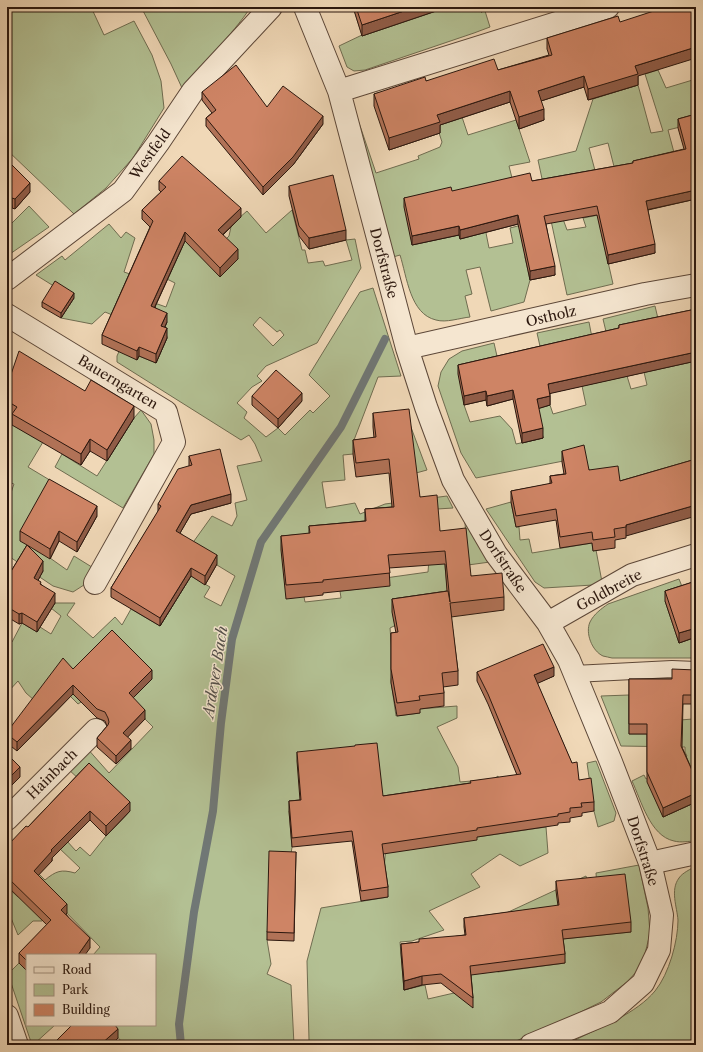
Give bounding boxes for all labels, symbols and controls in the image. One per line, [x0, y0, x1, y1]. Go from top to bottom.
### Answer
street label: Westfeld [125, 125, 175, 184]
street label: Dorfstraße [366, 226, 402, 301]
street label: Ostholz [524, 301, 578, 331]
street label: Bauerngarten [75, 351, 162, 413]
street label: Dorfstraße [475, 526, 531, 596]
street label: Goldbreite [573, 565, 645, 615]
water label: Ardeyer Bach [198, 625, 232, 721]
street label: Hainbach [23, 745, 81, 803]
street label: Dorfstraße [623, 814, 663, 888]
legend [26, 954, 156, 1026]
text: Road [62, 962, 92, 977]
text: Park [62, 982, 89, 997]
text: Building [62, 1002, 110, 1017]

